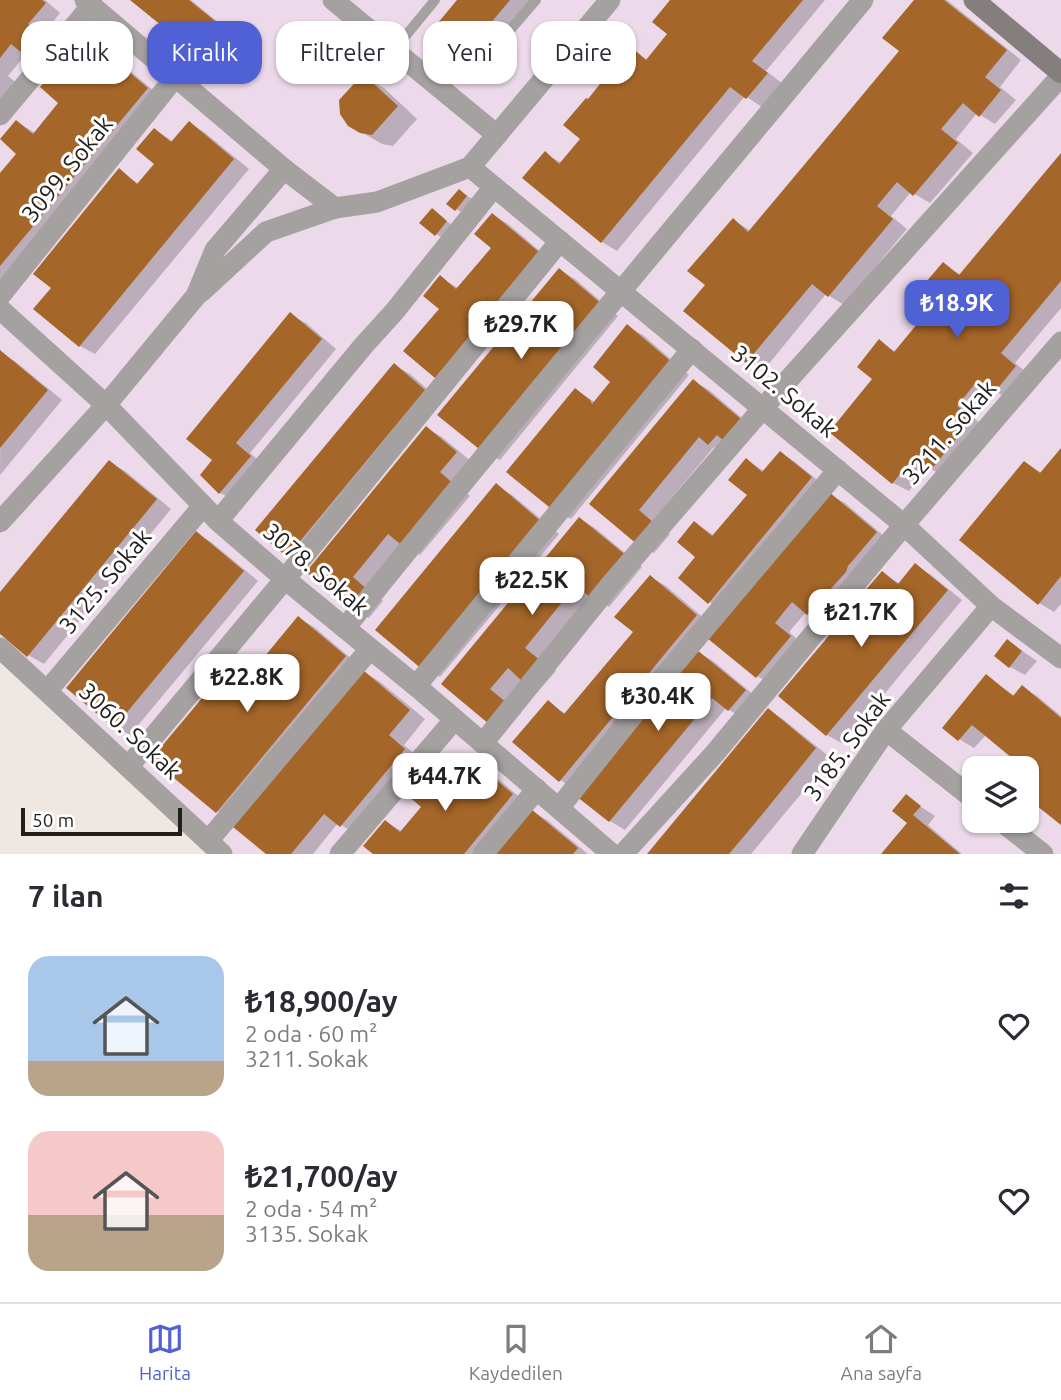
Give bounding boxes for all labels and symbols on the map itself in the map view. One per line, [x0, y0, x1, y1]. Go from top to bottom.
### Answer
street label: 3099. Sokak [16, 110, 118, 228]
pin: ₺18.9K [900, 280, 1014, 340]
pin: ₺29.7K [464, 302, 578, 361]
street label: 3102. Sokak [726, 339, 842, 443]
street label: 3211. Sokak [897, 375, 1001, 489]
street label: 3078. Sokak [258, 517, 374, 621]
street label: 3125. Sokak [53, 523, 157, 639]
pin: ₺22.5K [475, 558, 589, 617]
pin: ₺21.7K [804, 590, 918, 649]
pin: ₺22.8K [190, 654, 304, 714]
pin: ₺30.4K [601, 674, 715, 733]
street label: 3060. Sokak [74, 677, 186, 785]
street label: 3185. Sokak [798, 686, 896, 806]
pin: ₺44.7K [388, 754, 502, 813]
scale bar [21, 805, 182, 837]

